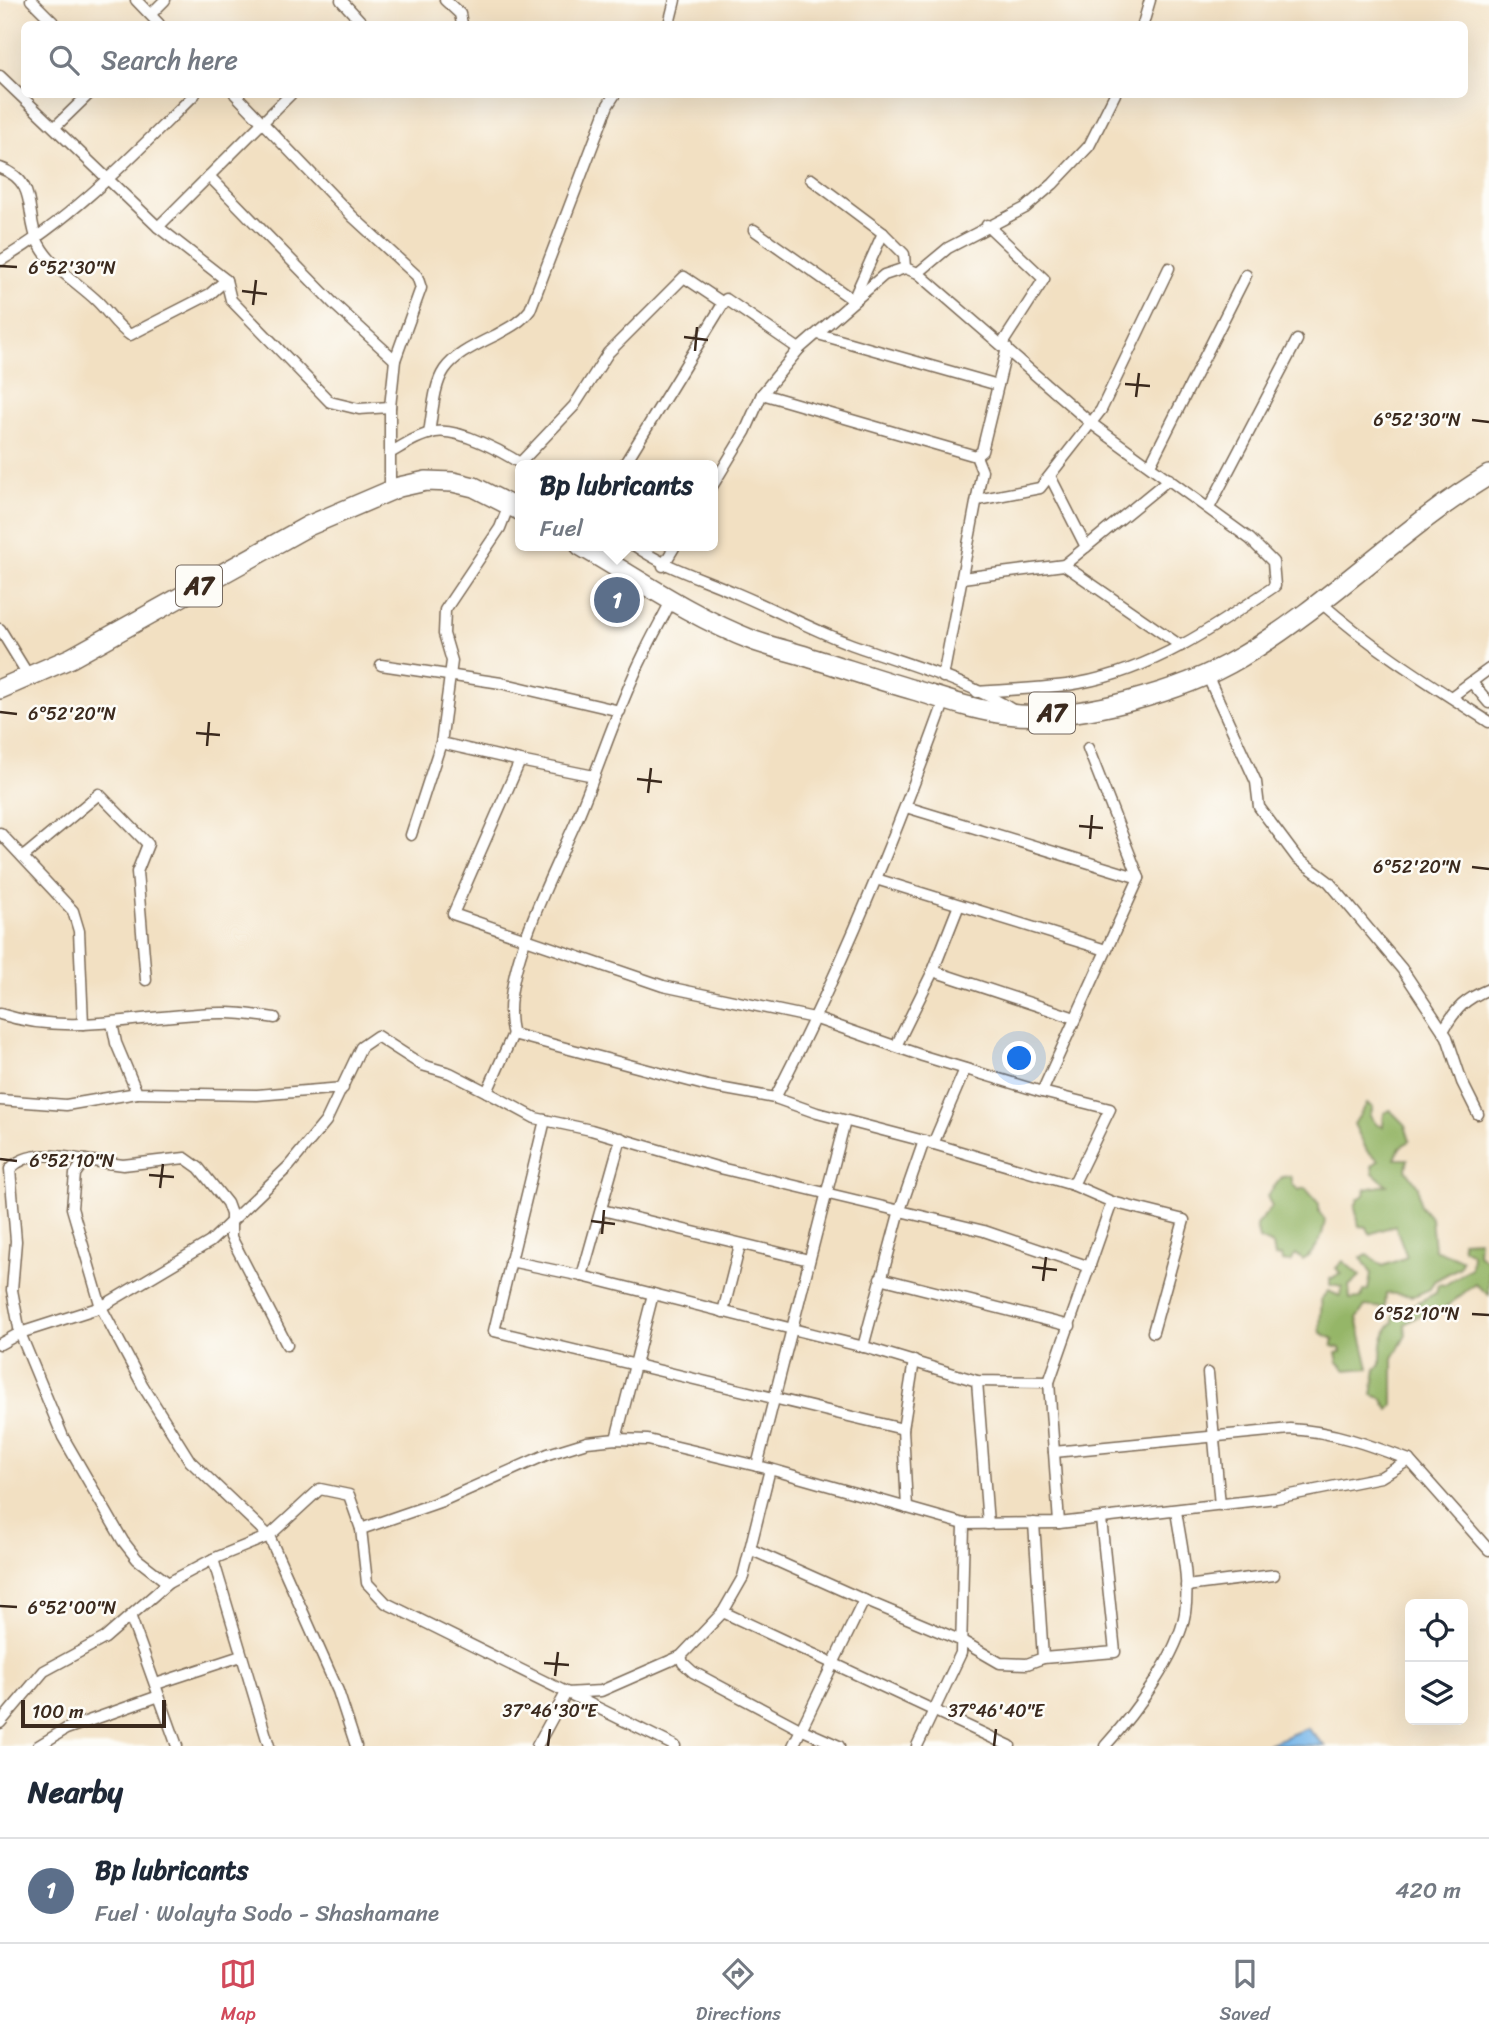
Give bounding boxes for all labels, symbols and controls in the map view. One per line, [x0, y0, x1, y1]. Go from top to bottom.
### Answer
search box [21, 21, 1468, 98]
text: Search here [101, 37, 238, 83]
icon: search [45, 41, 83, 79]
text: 6°52'30"N [28, 252, 116, 284]
text: 6°52'30"N [1373, 404, 1461, 436]
popup [515, 460, 718, 551]
text: Bp lubricants [540, 462, 693, 508]
text: Fuel [540, 508, 583, 549]
road number: A7 [176, 566, 222, 606]
pin: 1 [594, 574, 640, 626]
road number: A7 [1029, 692, 1075, 734]
text: 6°52'20"N [28, 698, 116, 730]
text: 6°52'20"N [1373, 851, 1461, 883]
your location [1002, 1041, 1036, 1075]
text: 6°52'10"N [29, 1145, 115, 1177]
text: 6°52'10"N [1374, 1298, 1460, 1330]
text: 6°52'00"N [28, 1592, 117, 1624]
map controls [1405, 1599, 1468, 1725]
button: locate [1405, 1599, 1468, 1662]
button: layers [1405, 1662, 1468, 1725]
text: 100 m [32, 1695, 84, 1728]
text: 37°46'30"E [503, 1695, 598, 1727]
text: 37°46'40"E [948, 1695, 1045, 1727]
scale bar [21, 1697, 166, 1729]
text: Nearby [28, 1765, 123, 1819]
text: Bp lubricants [95, 1847, 248, 1893]
text: 1 [46, 1870, 56, 1911]
text: 420 m [1395, 1870, 1461, 1911]
text: Fuel · Wolayta Sodo - Shashamane [95, 1893, 439, 1934]
tab: Map [219, 1955, 257, 2030]
tab: Directions [696, 1955, 781, 2030]
tab: Saved [1220, 1955, 1270, 2030]

